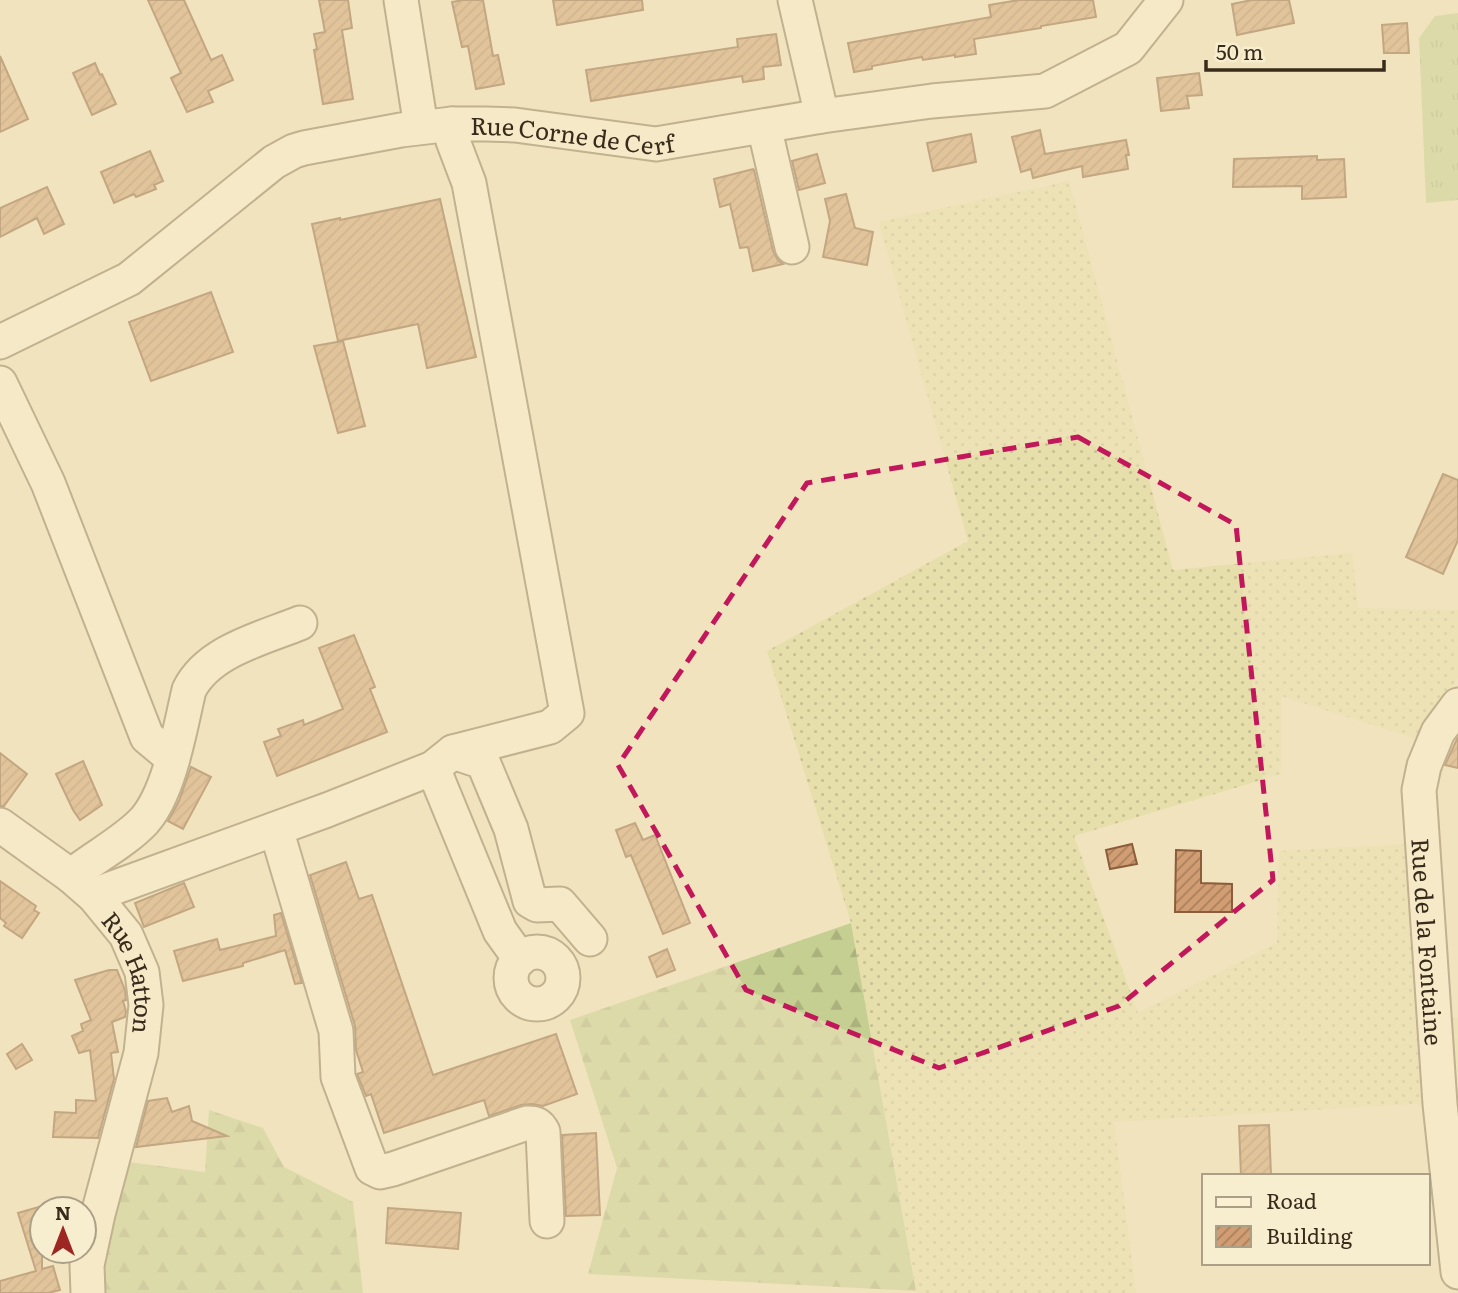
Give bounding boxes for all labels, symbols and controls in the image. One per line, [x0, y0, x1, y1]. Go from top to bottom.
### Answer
scale bar [1206, 28, 1384, 72]
text: 50 m [1216, 35, 1263, 66]
street label: Rue Corne de Cerf [470, 107, 679, 162]
street label: Rue de la Fontaine [1405, 837, 1454, 1047]
street label: Rue Hatton [95, 903, 163, 1036]
legend [1202, 1174, 1430, 1265]
text: Road [1266, 1184, 1317, 1215]
north arrow [28, 1195, 98, 1265]
text: N [55, 1198, 71, 1226]
text: Building [1266, 1219, 1353, 1250]

